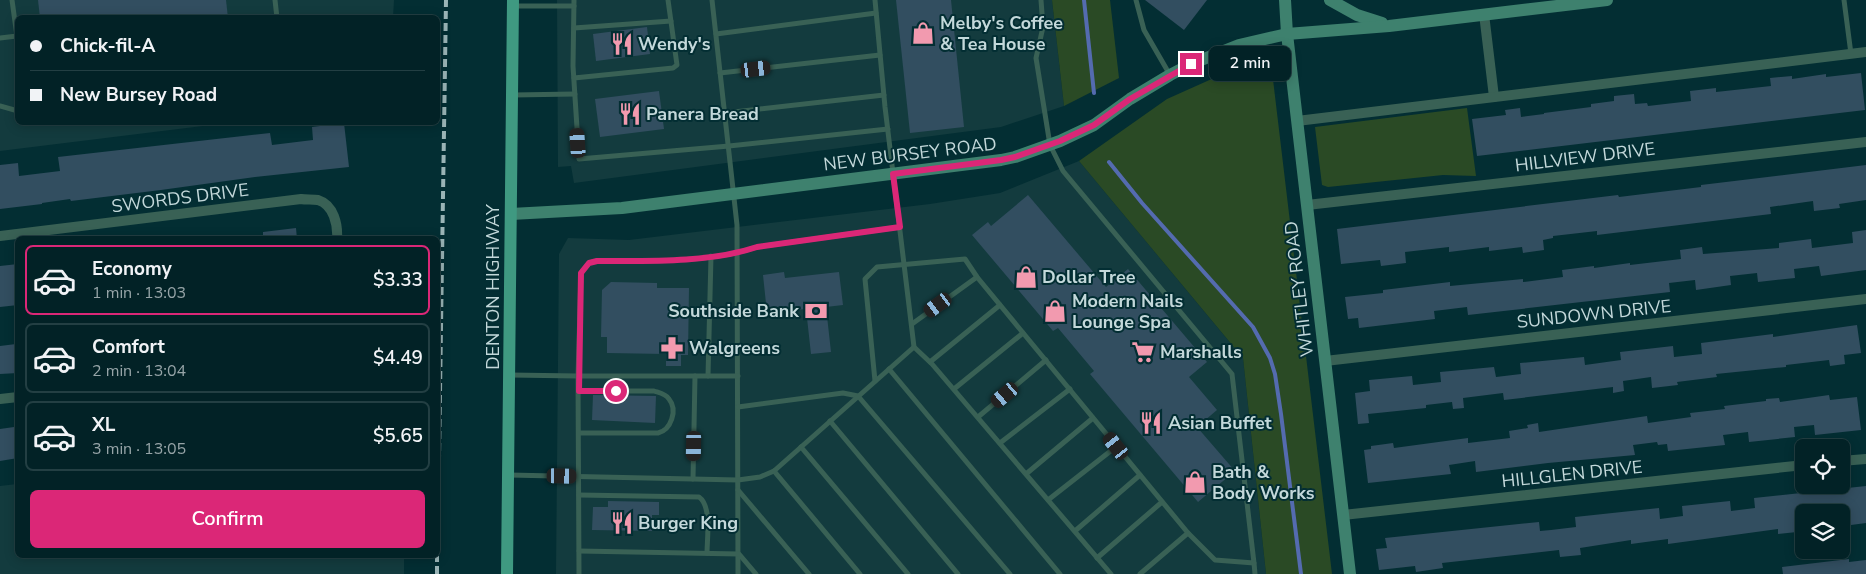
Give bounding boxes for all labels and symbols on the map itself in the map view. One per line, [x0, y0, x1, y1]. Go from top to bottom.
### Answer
place label: Melby's Coffee & Tea House [940, 11, 1063, 56]
shop icon: Melby's Coffee & Tea House [910, 20, 936, 46]
restaurant icon: Wendy's [609, 31, 635, 57]
place label: Wendy's [638, 32, 711, 56]
callout: 2 min [1208, 46, 1291, 82]
route end [1180, 53, 1202, 75]
car [740, 60, 771, 78]
restaurant icon: Panera Bread [617, 101, 643, 127]
place label: Panera Bread [646, 102, 759, 126]
car [569, 128, 586, 158]
street label: NEW BURSEY ROAD [822, 131, 998, 177]
street label: HILLVIEW DRIVE [1514, 137, 1656, 177]
street label: SWORDS DRIVE [110, 178, 250, 218]
street label: DENTON HIGHWAY [481, 204, 505, 370]
street label: WHITLEY ROAD [1279, 220, 1319, 358]
shop icon: Dollar Tree [1013, 264, 1039, 290]
place label: Dollar Tree [1042, 265, 1136, 289]
place label: Modern Nails Lounge Spa [1072, 289, 1184, 334]
car [921, 290, 954, 320]
street label: SUNDOWN DRIVE [1516, 294, 1672, 334]
bank icon: Southside Bank [803, 298, 829, 324]
shop icon: Modern Nails Lounge Spa [1042, 298, 1068, 324]
place label: Southside Bank [668, 299, 799, 323]
pharmacy icon: Walgreens [659, 335, 685, 361]
place label: Walgreens [689, 336, 780, 360]
supermarket icon: Marshalls [1130, 339, 1156, 365]
place label: Marshalls [1160, 340, 1242, 364]
route start [605, 380, 627, 402]
car [988, 380, 1021, 410]
restaurant icon: Asian Buffet [1138, 410, 1164, 436]
place label: Asian Buffet [1168, 411, 1272, 435]
car [1100, 430, 1131, 462]
car [686, 431, 701, 461]
street label: HILLGLEN DRIVE [1500, 455, 1644, 493]
place label: Bath & Body Works [1212, 460, 1315, 505]
car [546, 468, 577, 484]
shop icon: Bath & Body Works [1182, 469, 1208, 495]
restaurant icon: Burger King [609, 510, 635, 536]
place label: Burger King [638, 511, 738, 535]

